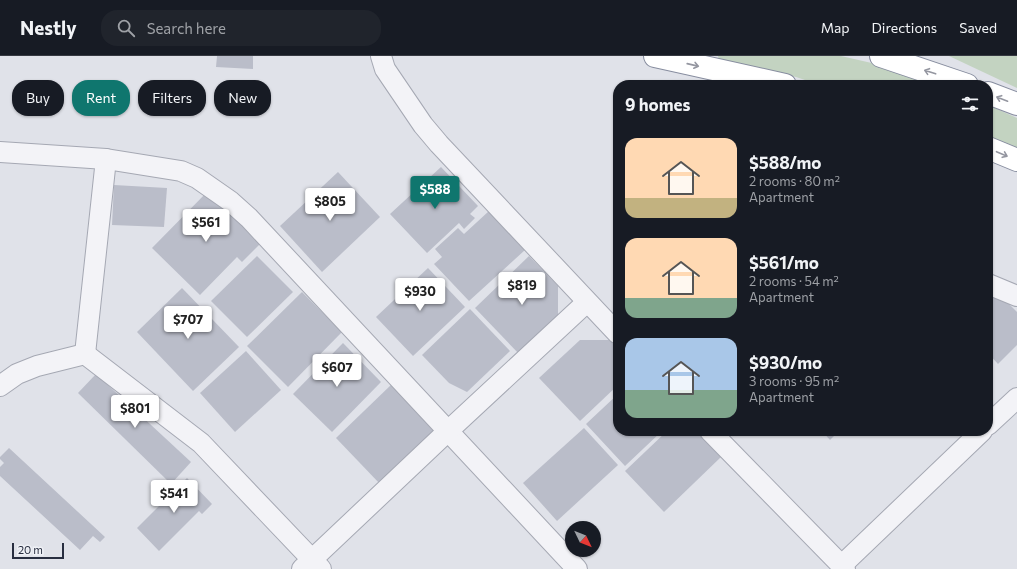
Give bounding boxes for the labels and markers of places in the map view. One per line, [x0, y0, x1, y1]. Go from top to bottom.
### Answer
pin: $588 [411, 176, 459, 210]
pin: $805 [306, 188, 354, 222]
pin: $561 [182, 209, 230, 243]
pin: $819 [498, 272, 546, 306]
pin: $930 [396, 278, 444, 312]
pin: $707 [164, 306, 212, 340]
pin: $607 [313, 354, 361, 388]
pin: $801 [111, 395, 159, 429]
pin: $541 [150, 480, 198, 514]

